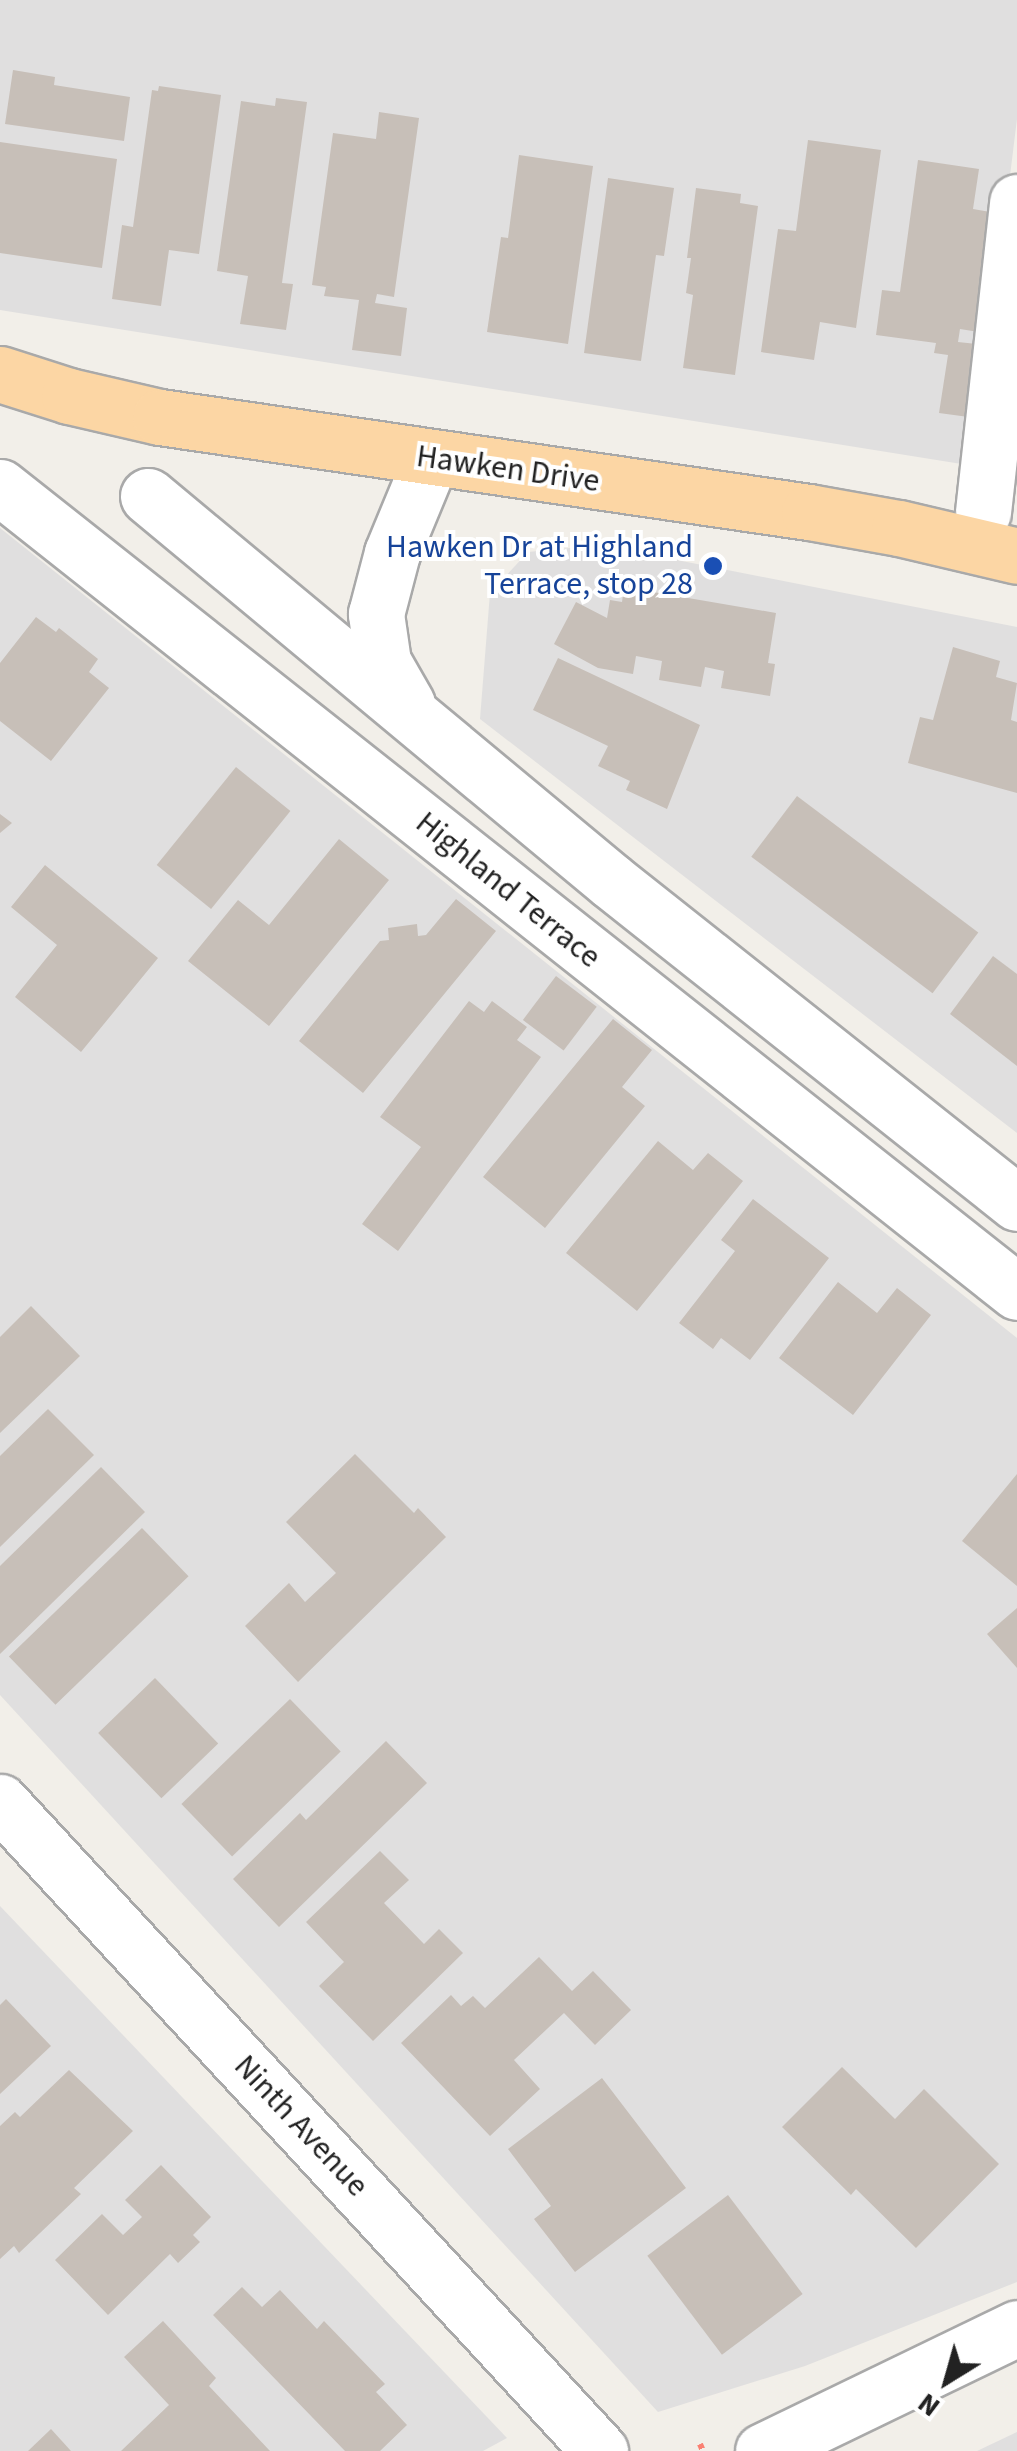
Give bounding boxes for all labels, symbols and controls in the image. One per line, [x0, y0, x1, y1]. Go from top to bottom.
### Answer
street label: Hawken Drive [414, 437, 602, 501]
place label: Hawken Dr at Highland Terrace, stop 28 [386, 529, 693, 604]
marker: Hawken Dr at Highland Terrace, stop 28 [702, 555, 724, 577]
street label: Highland Terrace [408, 804, 608, 976]
street label: Ninth Avenue [226, 2047, 376, 2205]
north arrow [897, 2331, 997, 2431]
text: N [909, 2383, 948, 2427]

